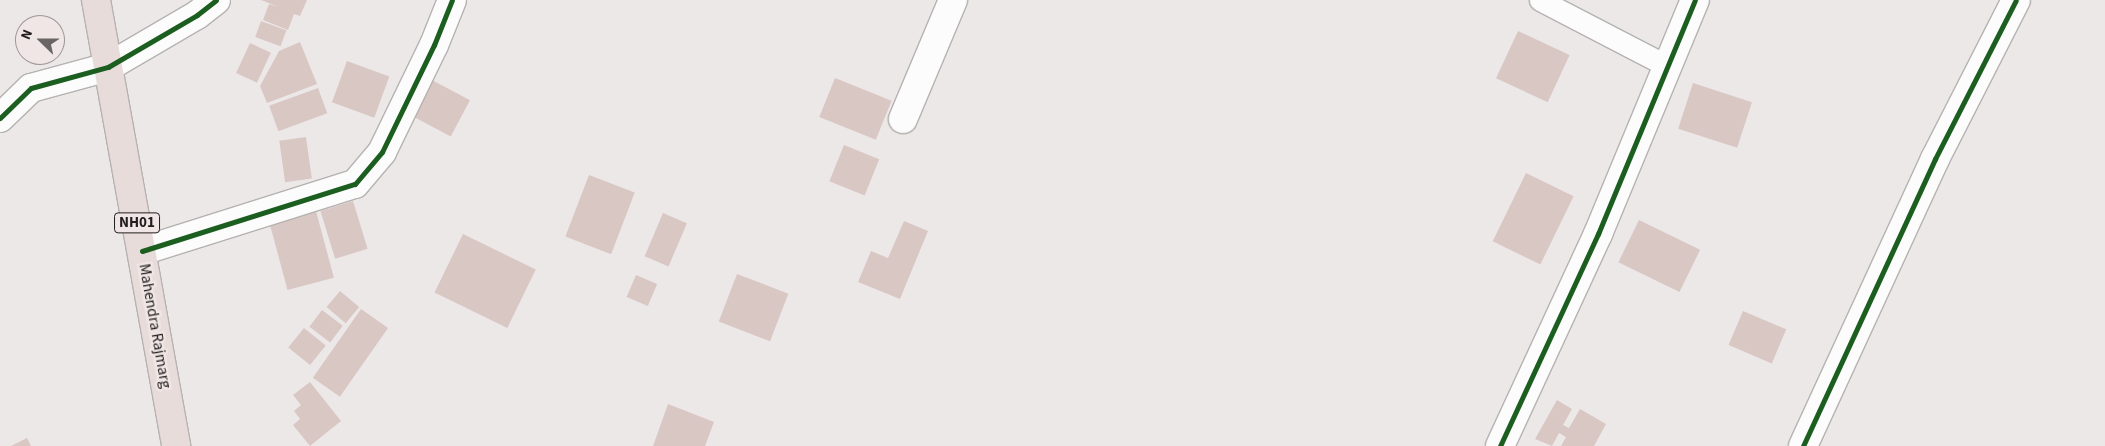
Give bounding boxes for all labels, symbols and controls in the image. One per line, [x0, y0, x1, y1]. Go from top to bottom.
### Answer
north arrow [15, 15, 65, 65]
text: N [16, 27, 38, 43]
road number: NH01 [113, 210, 161, 236]
street label: Mahendra Rajmarg [135, 262, 175, 390]

